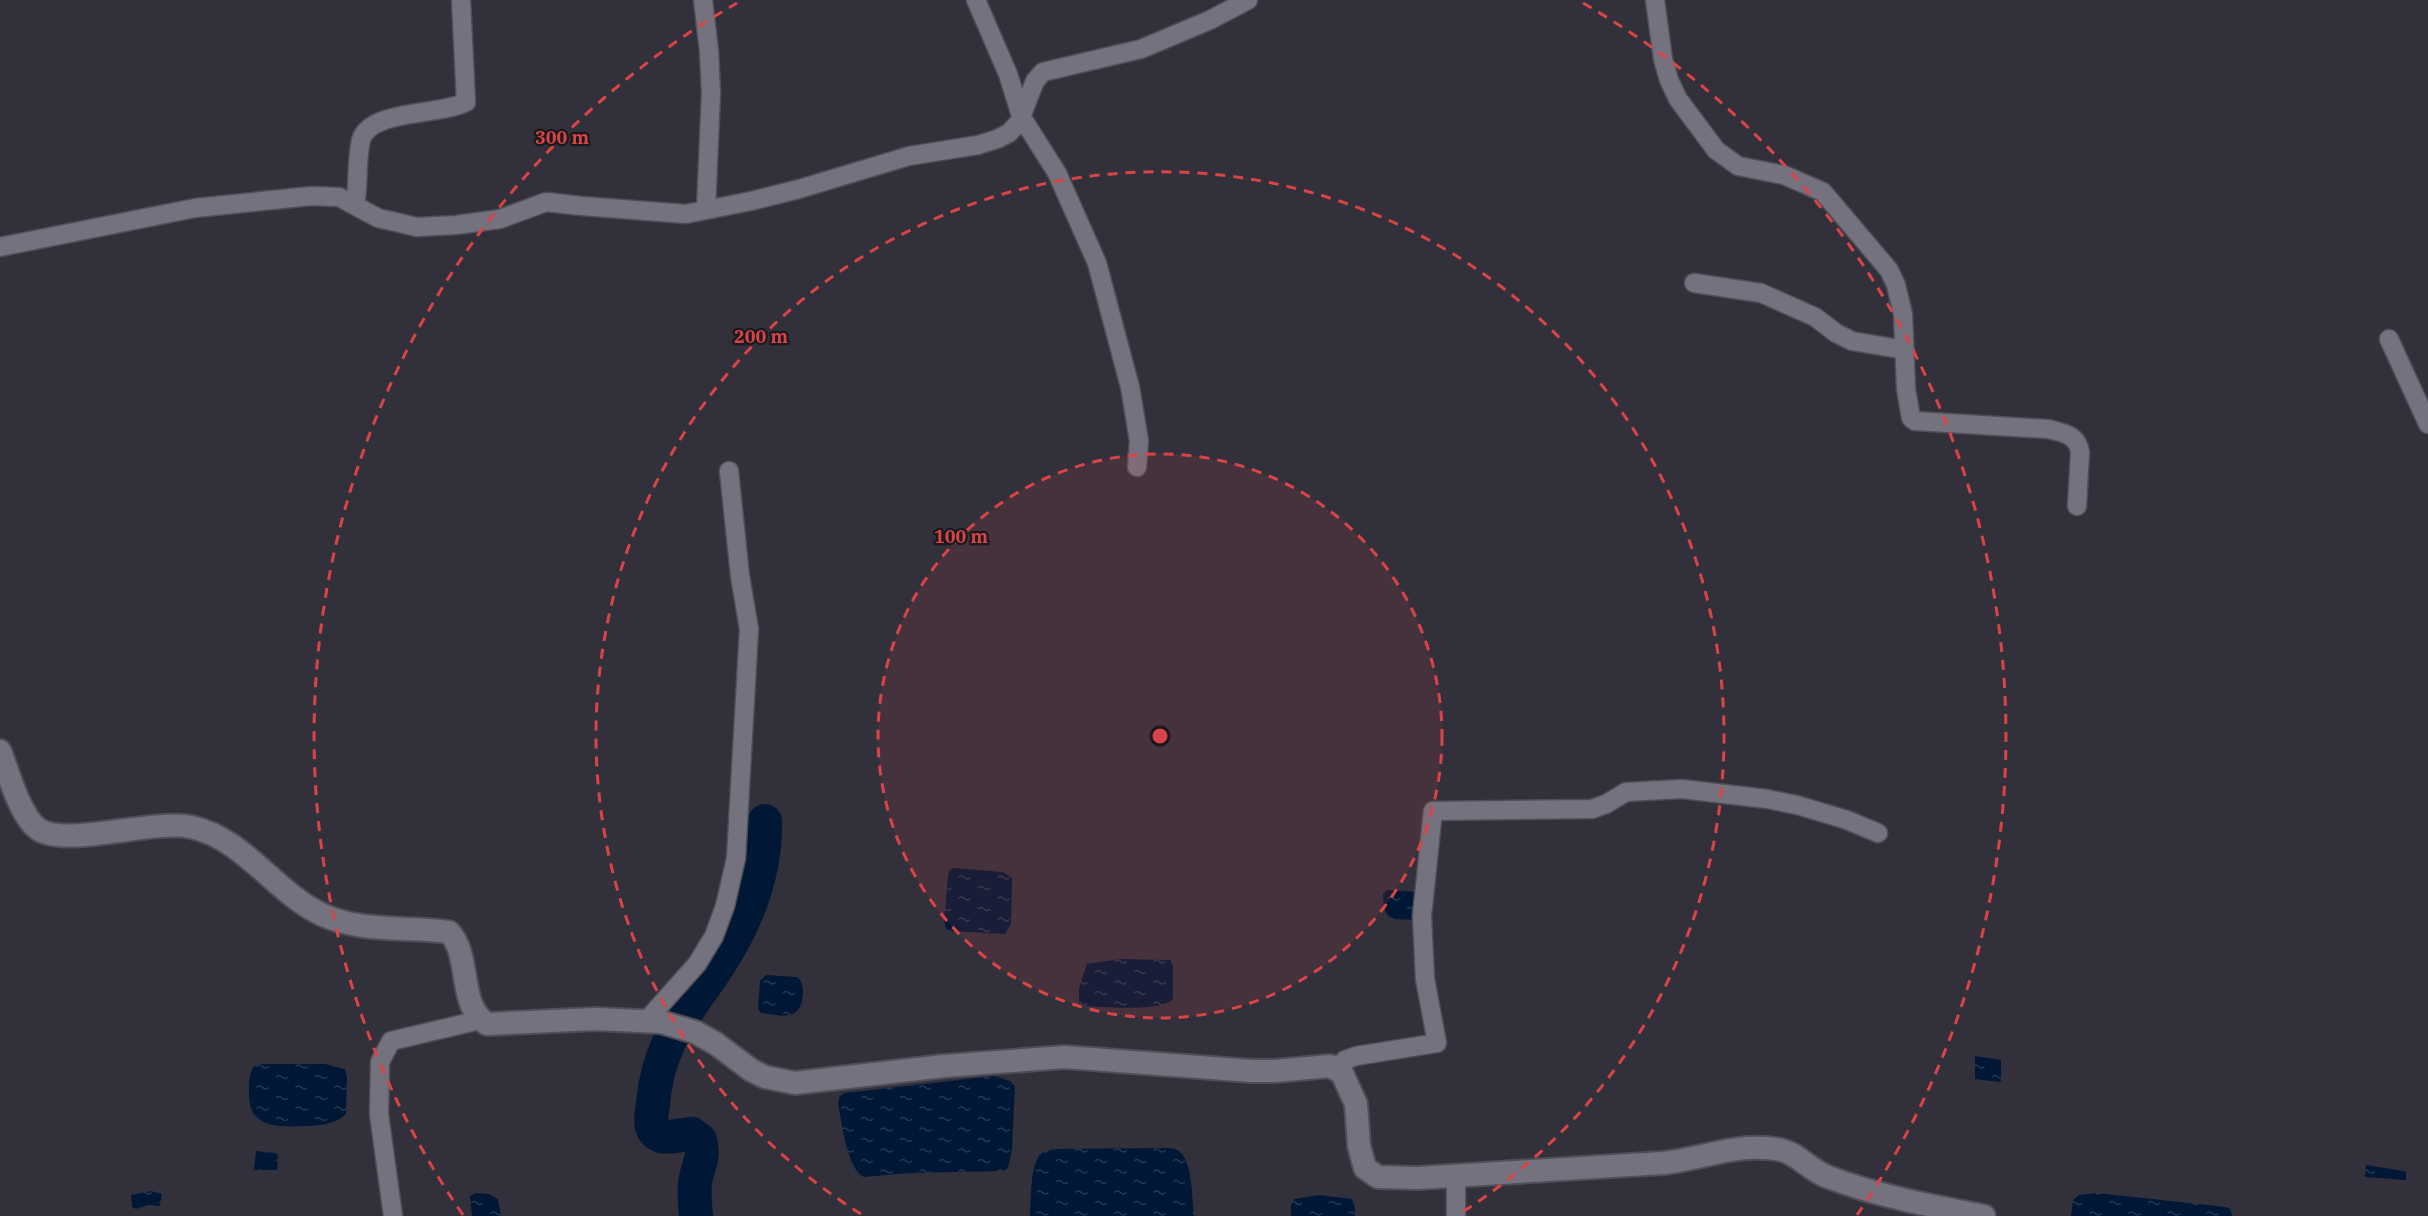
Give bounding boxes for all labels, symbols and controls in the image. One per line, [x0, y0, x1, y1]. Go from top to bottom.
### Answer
text: 300 m [535, 126, 590, 149]
text: 200 m [734, 325, 789, 348]
text: 100 m [934, 525, 989, 548]
centre of rings [1150, 726, 1170, 746]

